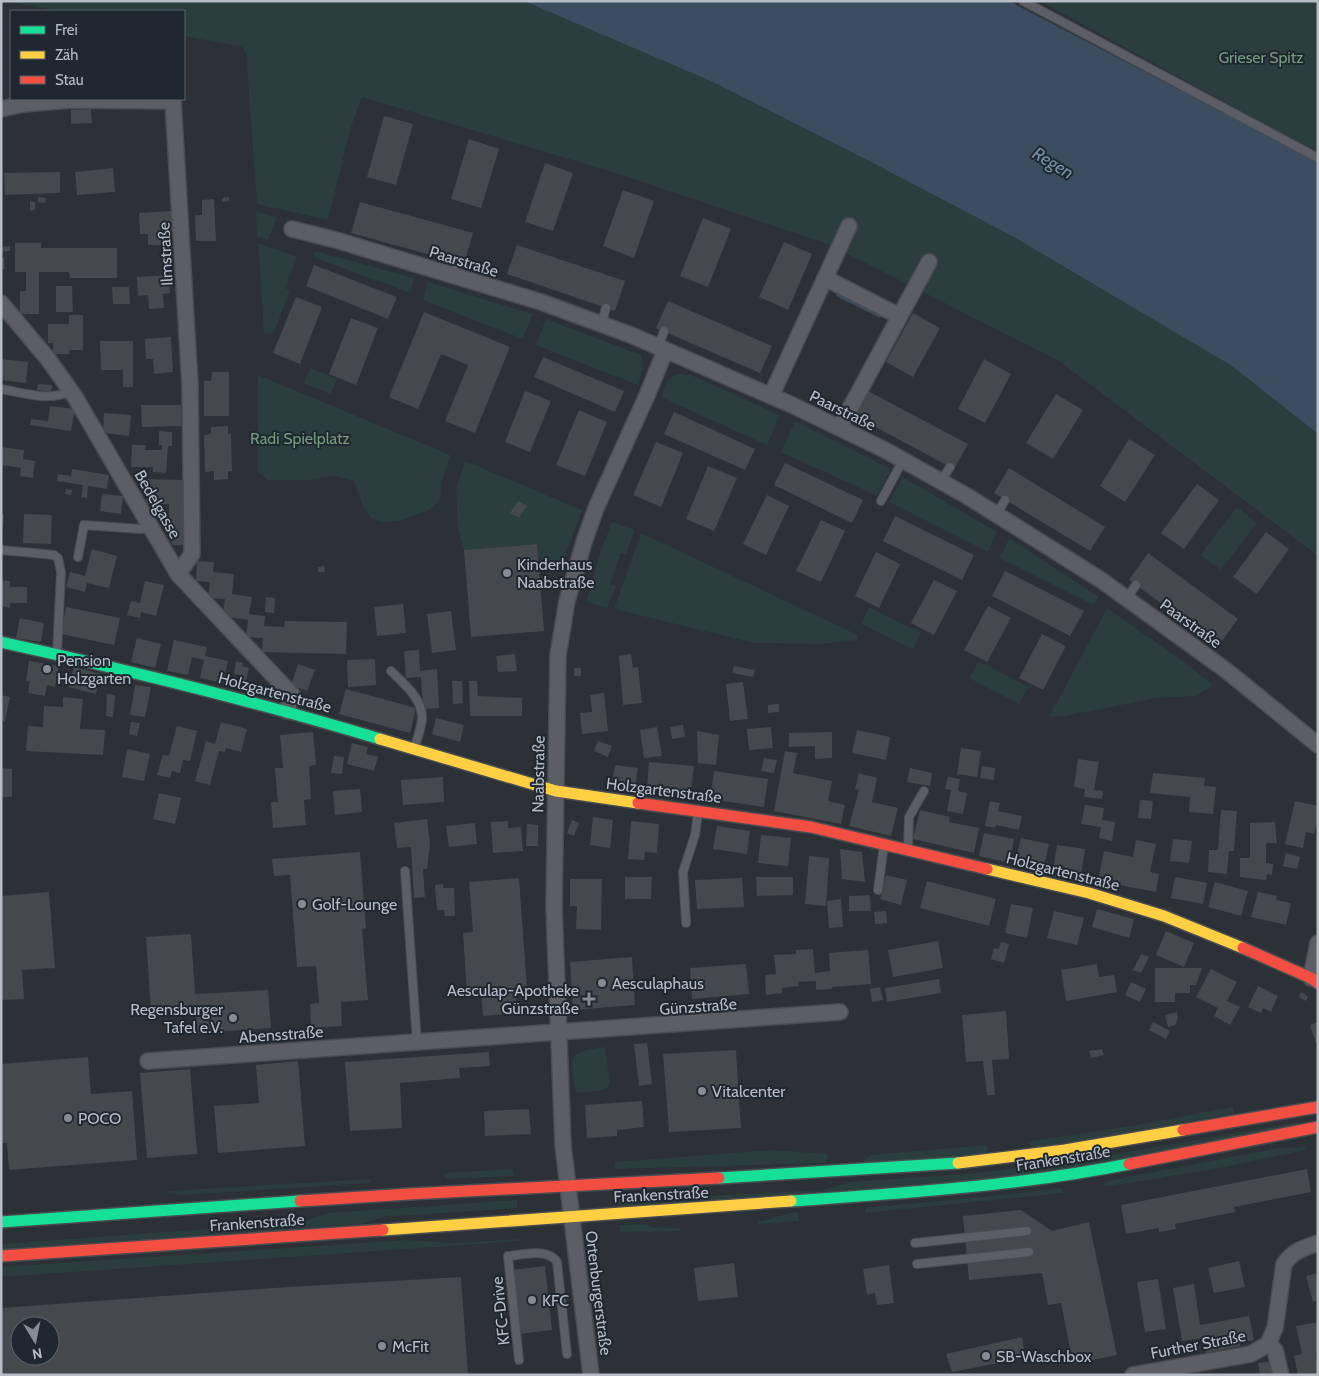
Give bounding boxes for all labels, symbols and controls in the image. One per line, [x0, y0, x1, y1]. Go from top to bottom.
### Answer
legend [10, 10, 185, 100]
text: Frei [55, 21, 78, 39]
text: Zäh [55, 46, 78, 64]
park label: Grieser Spitz [1218, 48, 1304, 67]
text: Stau [55, 71, 84, 89]
water label: Regen [1029, 142, 1077, 184]
street label: Ilmstraße [154, 222, 177, 286]
street label: Paarstraße [427, 242, 501, 281]
street label: Paarstraße [807, 386, 879, 435]
park label: Radi Spielplatz [250, 429, 350, 448]
street label: Bedelgasse [130, 467, 185, 542]
place label: Kinderhaus Naabstraße [517, 555, 594, 592]
marker: Kinderhaus Naabstraße [501, 567, 513, 579]
street label: Paarstraße [1156, 595, 1225, 652]
place label: Pension Holzgarten [57, 651, 131, 688]
marker: Pension Holzgarten [41, 663, 53, 675]
street label: Holzgartenstraße [216, 668, 333, 717]
street label: Naabstraße [528, 735, 549, 813]
street label: Holzgartenstraße [605, 774, 723, 807]
street label: Holzgartenstraße [1004, 848, 1122, 895]
place label: Golf-Lounge [312, 895, 397, 914]
marker: Golf-Lounge [296, 898, 308, 910]
place label: Aesculaphaus [612, 974, 704, 993]
marker: Aesculaphaus [596, 977, 608, 989]
place label: Aesculap-Apotheke Günzstraße [447, 981, 579, 1018]
marker: Aesculap-Apotheke Günzstraße [583, 993, 595, 1005]
street label: Günzstraße [659, 994, 737, 1019]
place label: Regensburger Tafel e.V. [130, 1000, 224, 1037]
marker: Regensburger Tafel e.V. [227, 1012, 239, 1024]
street label: Abensstraße [238, 1022, 324, 1047]
place label: Vitalcenter [712, 1082, 786, 1101]
marker: Vitalcenter [696, 1085, 708, 1097]
place label: POCO [78, 1109, 121, 1128]
marker: POCO [62, 1112, 74, 1124]
street label: Frankenstraße [1015, 1142, 1112, 1175]
street label: Frankenstraße [613, 1183, 709, 1206]
street label: Frankenstraße [209, 1210, 305, 1235]
street label: Ortenburgerstraße [581, 1230, 616, 1356]
street label: KFC-Drive [487, 1276, 514, 1346]
place label: KFC [542, 1291, 569, 1310]
marker: KFC [526, 1294, 538, 1306]
north arrow [10, 1316, 60, 1366]
street label: Further Straße [1149, 1326, 1247, 1363]
place label: McFit [392, 1337, 430, 1356]
marker: McFit [376, 1340, 388, 1352]
text: N [31, 1344, 44, 1364]
place label: SB-Waschbox [996, 1347, 1092, 1366]
marker: SB-Waschbox [980, 1350, 992, 1362]

